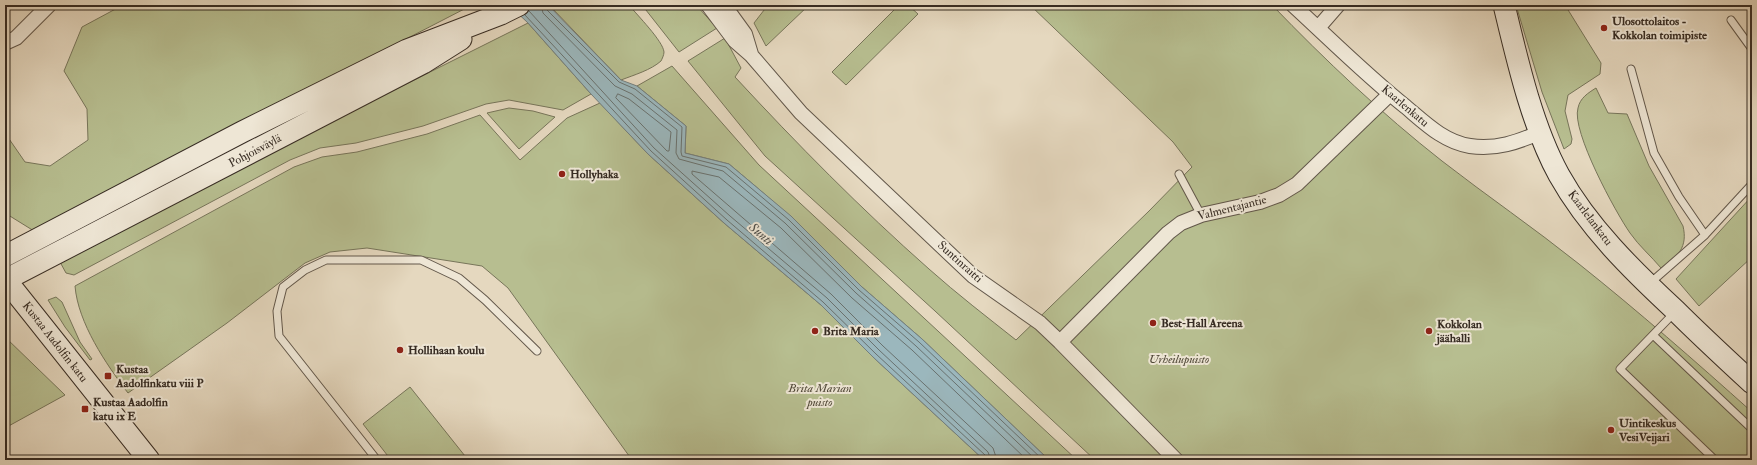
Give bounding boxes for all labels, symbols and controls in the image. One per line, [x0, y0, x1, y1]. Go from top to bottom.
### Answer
place label: Ulosottolaitos - Kokkolan toimipiste [1612, 14, 1708, 43]
marker: Ulosottolaitos - Kokkolan toimipiste [1599, 23, 1609, 33]
street label: Kaarlenkatu [1378, 82, 1432, 130]
street label: Pohjoisväylä [226, 130, 285, 171]
place label: Hollyhaka [570, 167, 620, 182]
marker: Hollyhaka [557, 169, 567, 179]
street label: Kaarlelankatu [1564, 187, 1616, 249]
street label: Valmentajantie [1196, 192, 1268, 224]
water label: Sunti [745, 219, 777, 249]
street label: Suntinraitti [934, 238, 986, 286]
street label: Kustaa Aadolfin katu [19, 299, 91, 385]
place label: Best‑Hall Areena [1161, 316, 1244, 331]
place label: Kokkolan jäähalli [1434, 317, 1483, 346]
marker: Best‑Hall Areena [1148, 318, 1158, 328]
place label: Brita Maria [823, 324, 880, 339]
marker: Brita Maria [810, 326, 820, 336]
marker: Kokkolan jäähalli [1424, 326, 1434, 336]
place label: Hollihaan koulu [408, 343, 485, 358]
marker: Hollihaan koulu [395, 345, 405, 355]
park label: Urheilupuisto [1149, 352, 1209, 367]
place label: Kustaa Aadolfinkatu viii P [115, 362, 204, 391]
marker: Kustaa Aadolfinkatu viii P [103, 371, 113, 381]
park label: Brita Marian puisto [787, 381, 852, 410]
place label: Kustaa Aadolfin katu ix E [92, 395, 169, 424]
marker: Kustaa Aadolfin katu ix E [80, 404, 90, 414]
place label: Uintikeskus VesiVeijari [1618, 416, 1676, 445]
marker: Uintikeskus VesiVeijari [1606, 425, 1616, 435]

